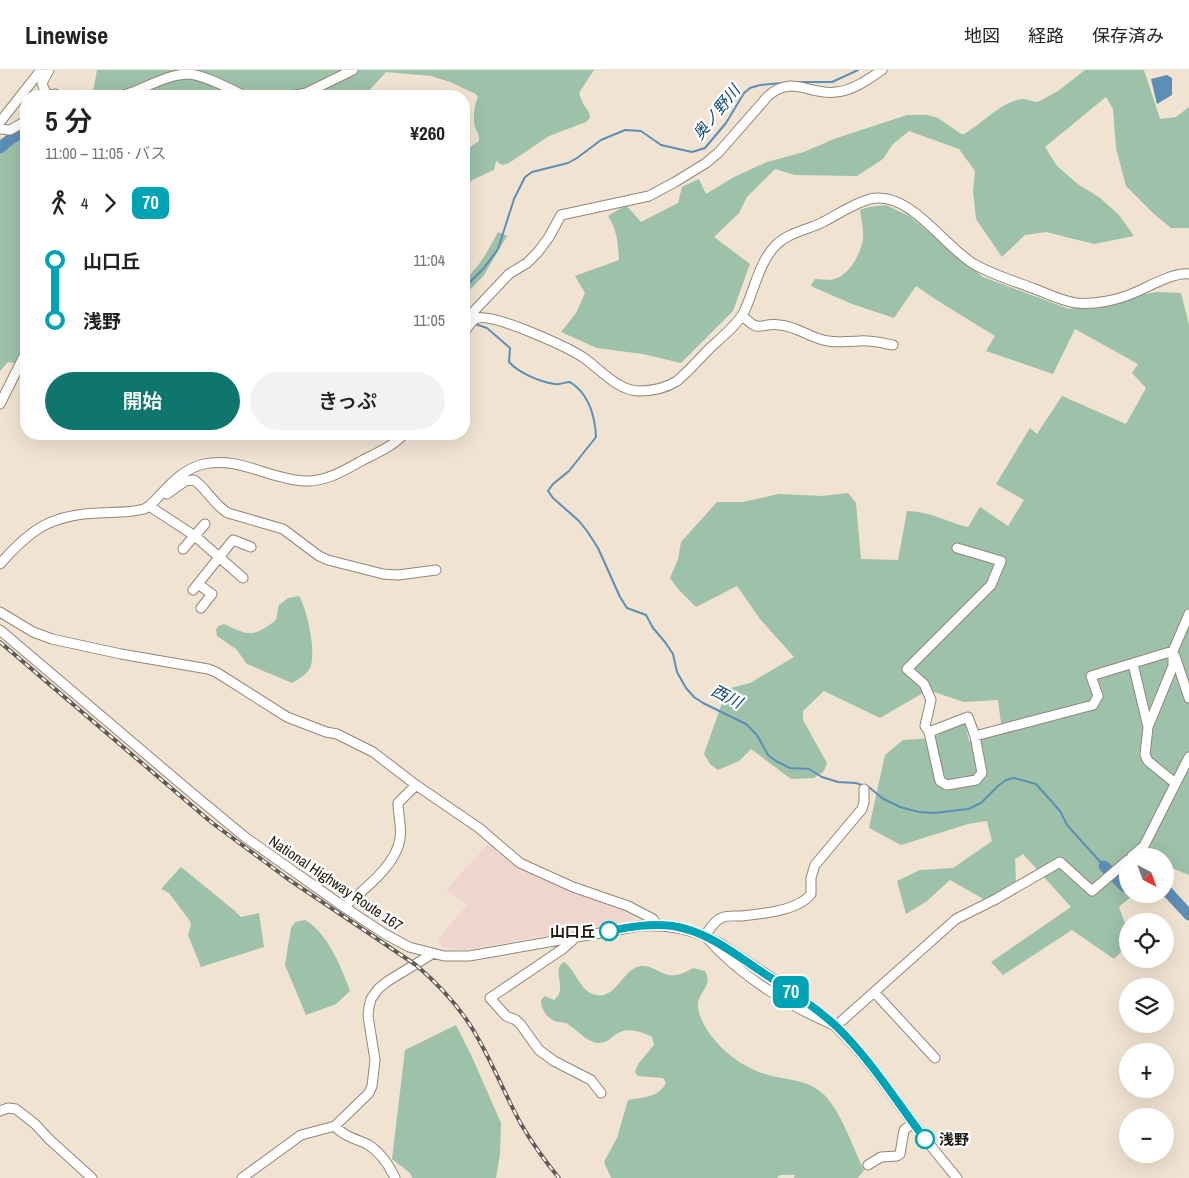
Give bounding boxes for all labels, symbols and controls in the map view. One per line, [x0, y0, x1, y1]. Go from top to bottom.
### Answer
text: Linewise [25, 19, 108, 51]
text: 地図 [964, 23, 1000, 48]
text: 経路 [1028, 23, 1064, 48]
text: 保存済み [1092, 23, 1164, 48]
water label: 奥ノ野川 [687, 79, 746, 144]
text: 5 分 [45, 102, 92, 140]
text: ¥260 [410, 120, 445, 146]
text: 11:00 – 11:05 · バス [45, 142, 166, 164]
icon: walk [45, 189, 73, 217]
icon: forward [96, 189, 124, 217]
text: 70 [142, 190, 159, 215]
text: 4 [81, 192, 88, 214]
text: 山口丘 [83, 248, 140, 274]
text: 11:04 [413, 249, 445, 271]
text: 浅野 [83, 308, 121, 334]
text: 11:05 [413, 309, 445, 331]
button: 開始 [45, 372, 240, 430]
button: きっぷ [250, 372, 445, 430]
water label: 西川 [708, 679, 748, 714]
street label: National Highway Route 167 [265, 830, 407, 936]
north arrow [1119, 848, 1174, 902]
map controls [1119, 848, 1174, 1163]
button: locate [1119, 913, 1174, 968]
place label: 山口丘 [550, 921, 595, 942]
marker: 山口丘 [599, 921, 619, 941]
line badge: 70 [768, 976, 814, 1008]
button: layers [1119, 978, 1174, 1033]
text: 70 [783, 979, 799, 1004]
button: + [1119, 1043, 1174, 1098]
button: − [1119, 1108, 1174, 1163]
marker: 浅野 [915, 1129, 935, 1149]
place label: 浅野 [939, 1129, 969, 1150]

